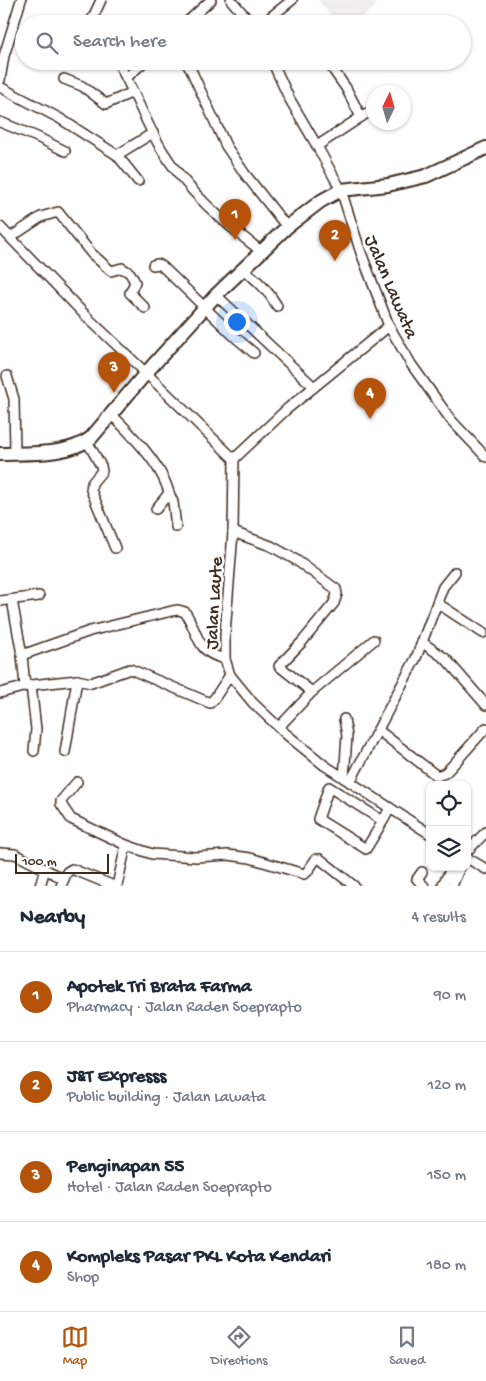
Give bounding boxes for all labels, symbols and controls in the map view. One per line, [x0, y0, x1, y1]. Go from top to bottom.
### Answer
search box [15, 15, 471, 70]
icon: search [33, 29, 61, 57]
text: Search here [73, 31, 167, 54]
north arrow [366, 85, 411, 130]
pin: 1 [219, 199, 251, 240]
pin: 2 [319, 220, 351, 261]
street label: Jalan Lawata [358, 232, 422, 344]
your location [224, 309, 250, 335]
pin: 3 [98, 352, 130, 393]
pin: 4 [354, 378, 386, 419]
street label: Jalan Laute [202, 556, 229, 650]
map controls [426, 781, 471, 871]
button: locate [426, 781, 471, 826]
button: layers [426, 826, 471, 871]
scale bar [15, 851, 109, 874]
text: 100 m [22, 854, 57, 871]
text: Nearby [20, 906, 85, 931]
text: 4 results [411, 909, 466, 928]
text: Apotek Tri Brata Farma [67, 976, 251, 999]
text: 1 [33, 987, 39, 1006]
text: 90 m [434, 987, 466, 1006]
text: Pharmacy · Jalan Raden Soeprapto [67, 999, 302, 1018]
text: J&T Expresss [67, 1066, 166, 1089]
text: 2 [32, 1077, 40, 1096]
text: 120 m [427, 1077, 466, 1096]
text: Public building · Jalan Lawata [67, 1089, 266, 1108]
text: Penginapan 55 [67, 1156, 184, 1179]
text: 3 [32, 1167, 40, 1186]
text: 150 m [427, 1167, 466, 1186]
text: Hotel · Jalan Raden Soeprapto [67, 1179, 272, 1198]
text: Kompleks Pasar PKL Kota Kendari [67, 1246, 331, 1269]
text: 4 [32, 1257, 40, 1276]
text: 180 m [427, 1257, 466, 1276]
text: Shop [67, 1269, 99, 1288]
tab: Map [61, 1323, 89, 1370]
tab: Directions [211, 1323, 268, 1370]
tab: Saved [389, 1323, 425, 1370]

